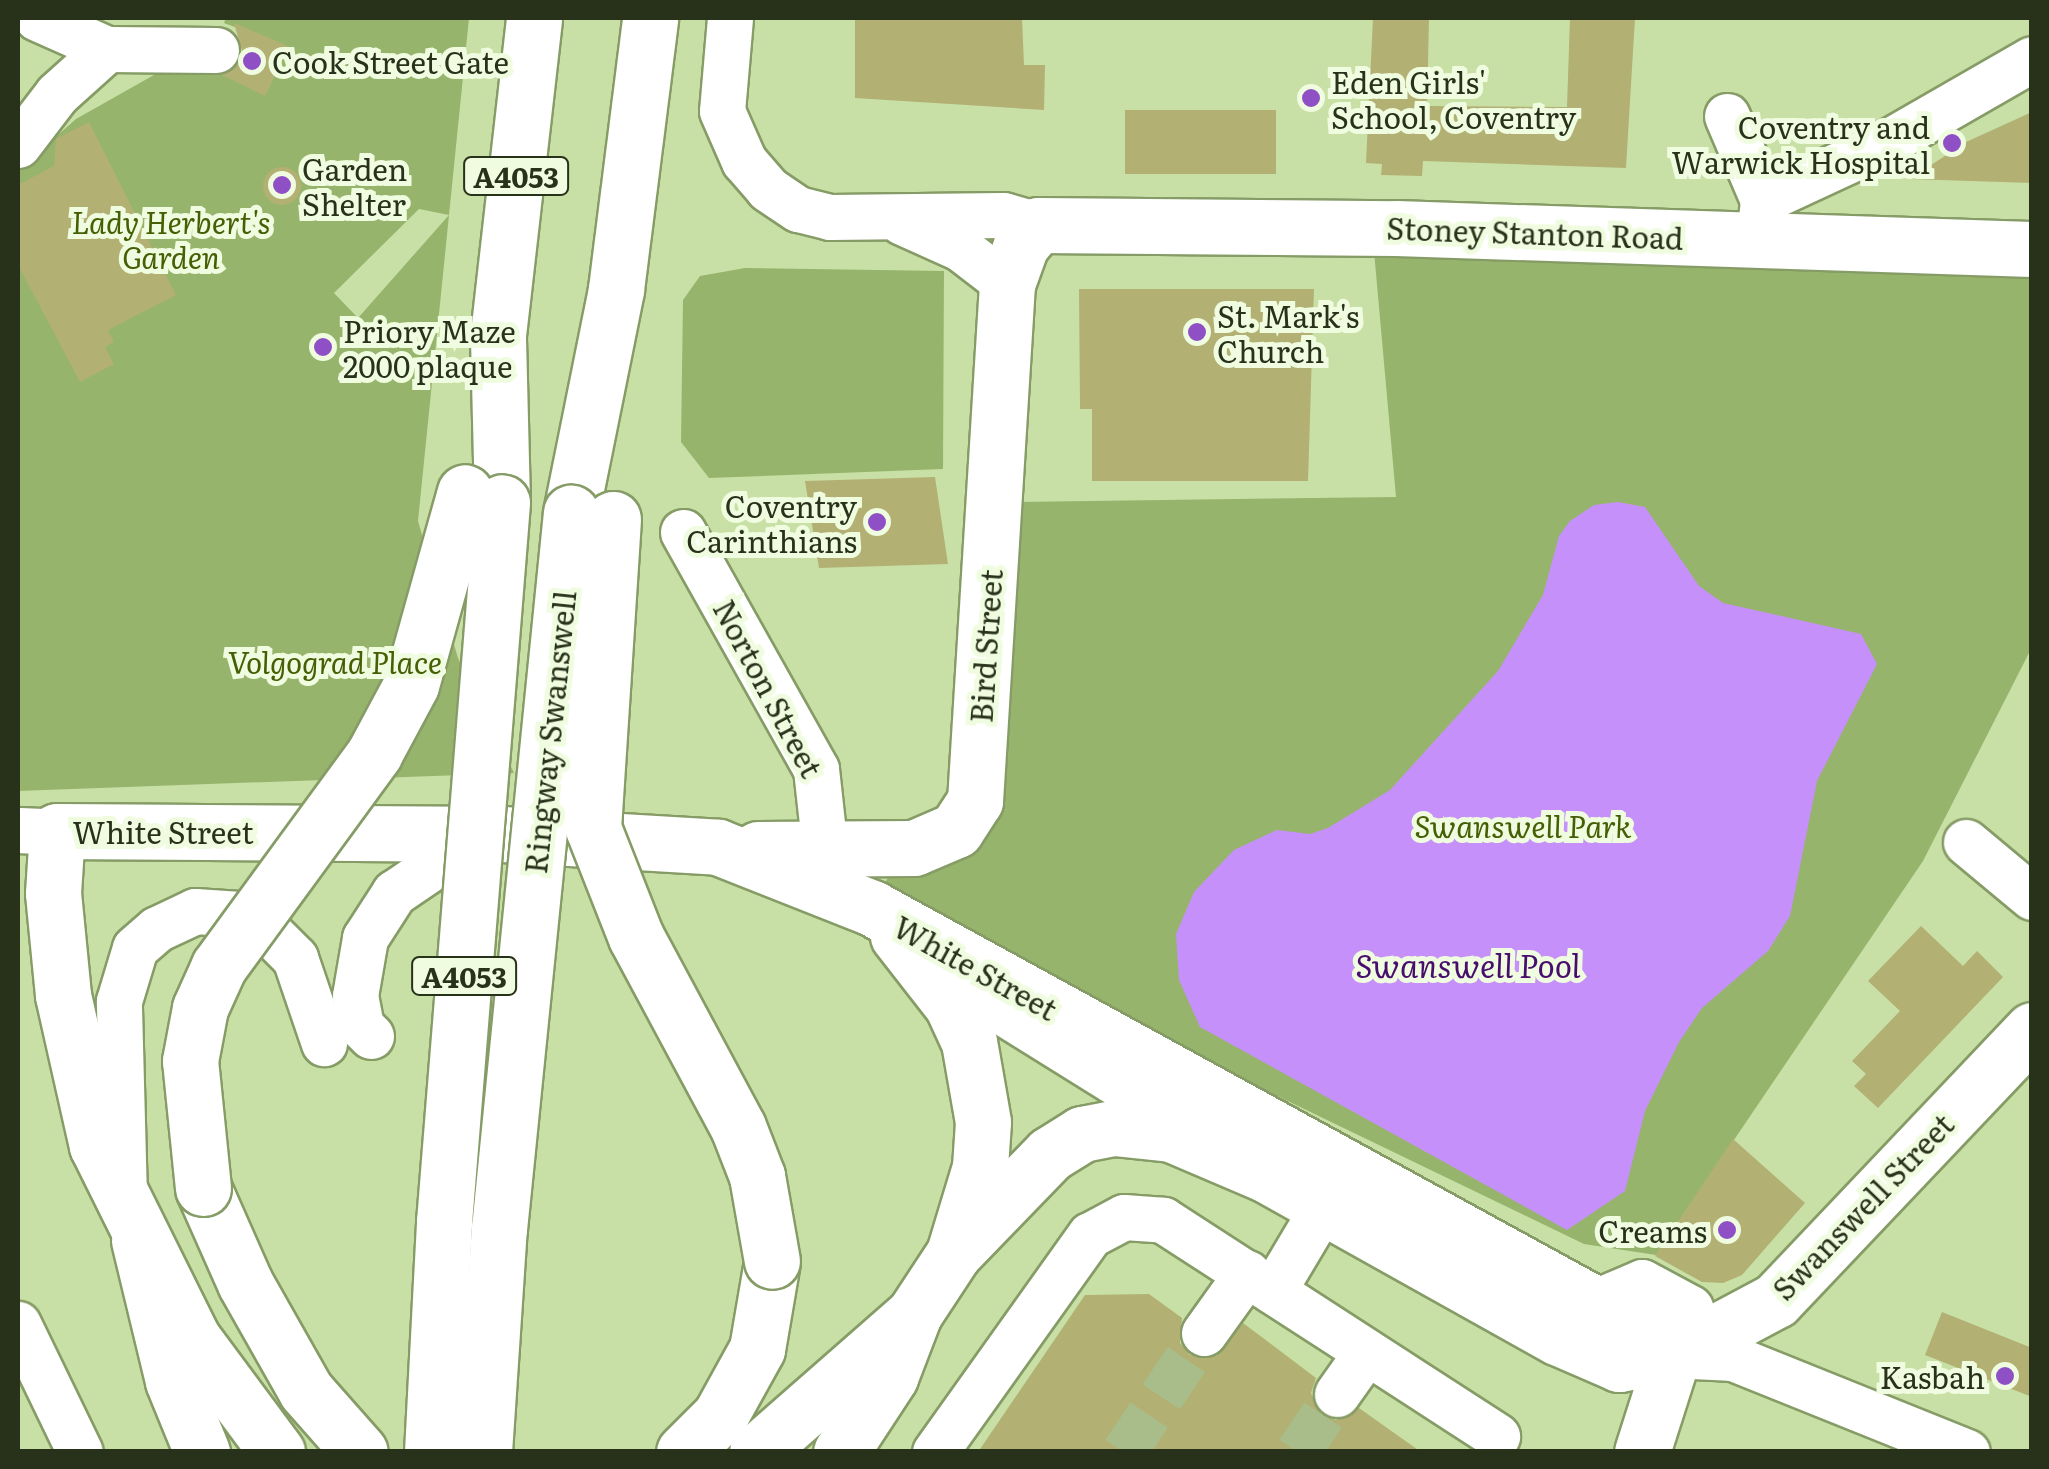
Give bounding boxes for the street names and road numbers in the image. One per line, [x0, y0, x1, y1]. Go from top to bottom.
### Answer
road number: A4053 [461, 153, 571, 199]
street label: Stoney Stanton Road [1386, 209, 1684, 255]
street label: Bird Street [962, 568, 1008, 724]
street label: Ringway Swanswell [516, 589, 582, 875]
street label: Norton Street [707, 593, 831, 783]
street label: White Street [72, 813, 254, 849]
street label: White Street [888, 907, 1064, 1027]
road number: A4053 [409, 953, 519, 999]
street label: Swanswell Street [1764, 1106, 1960, 1306]

